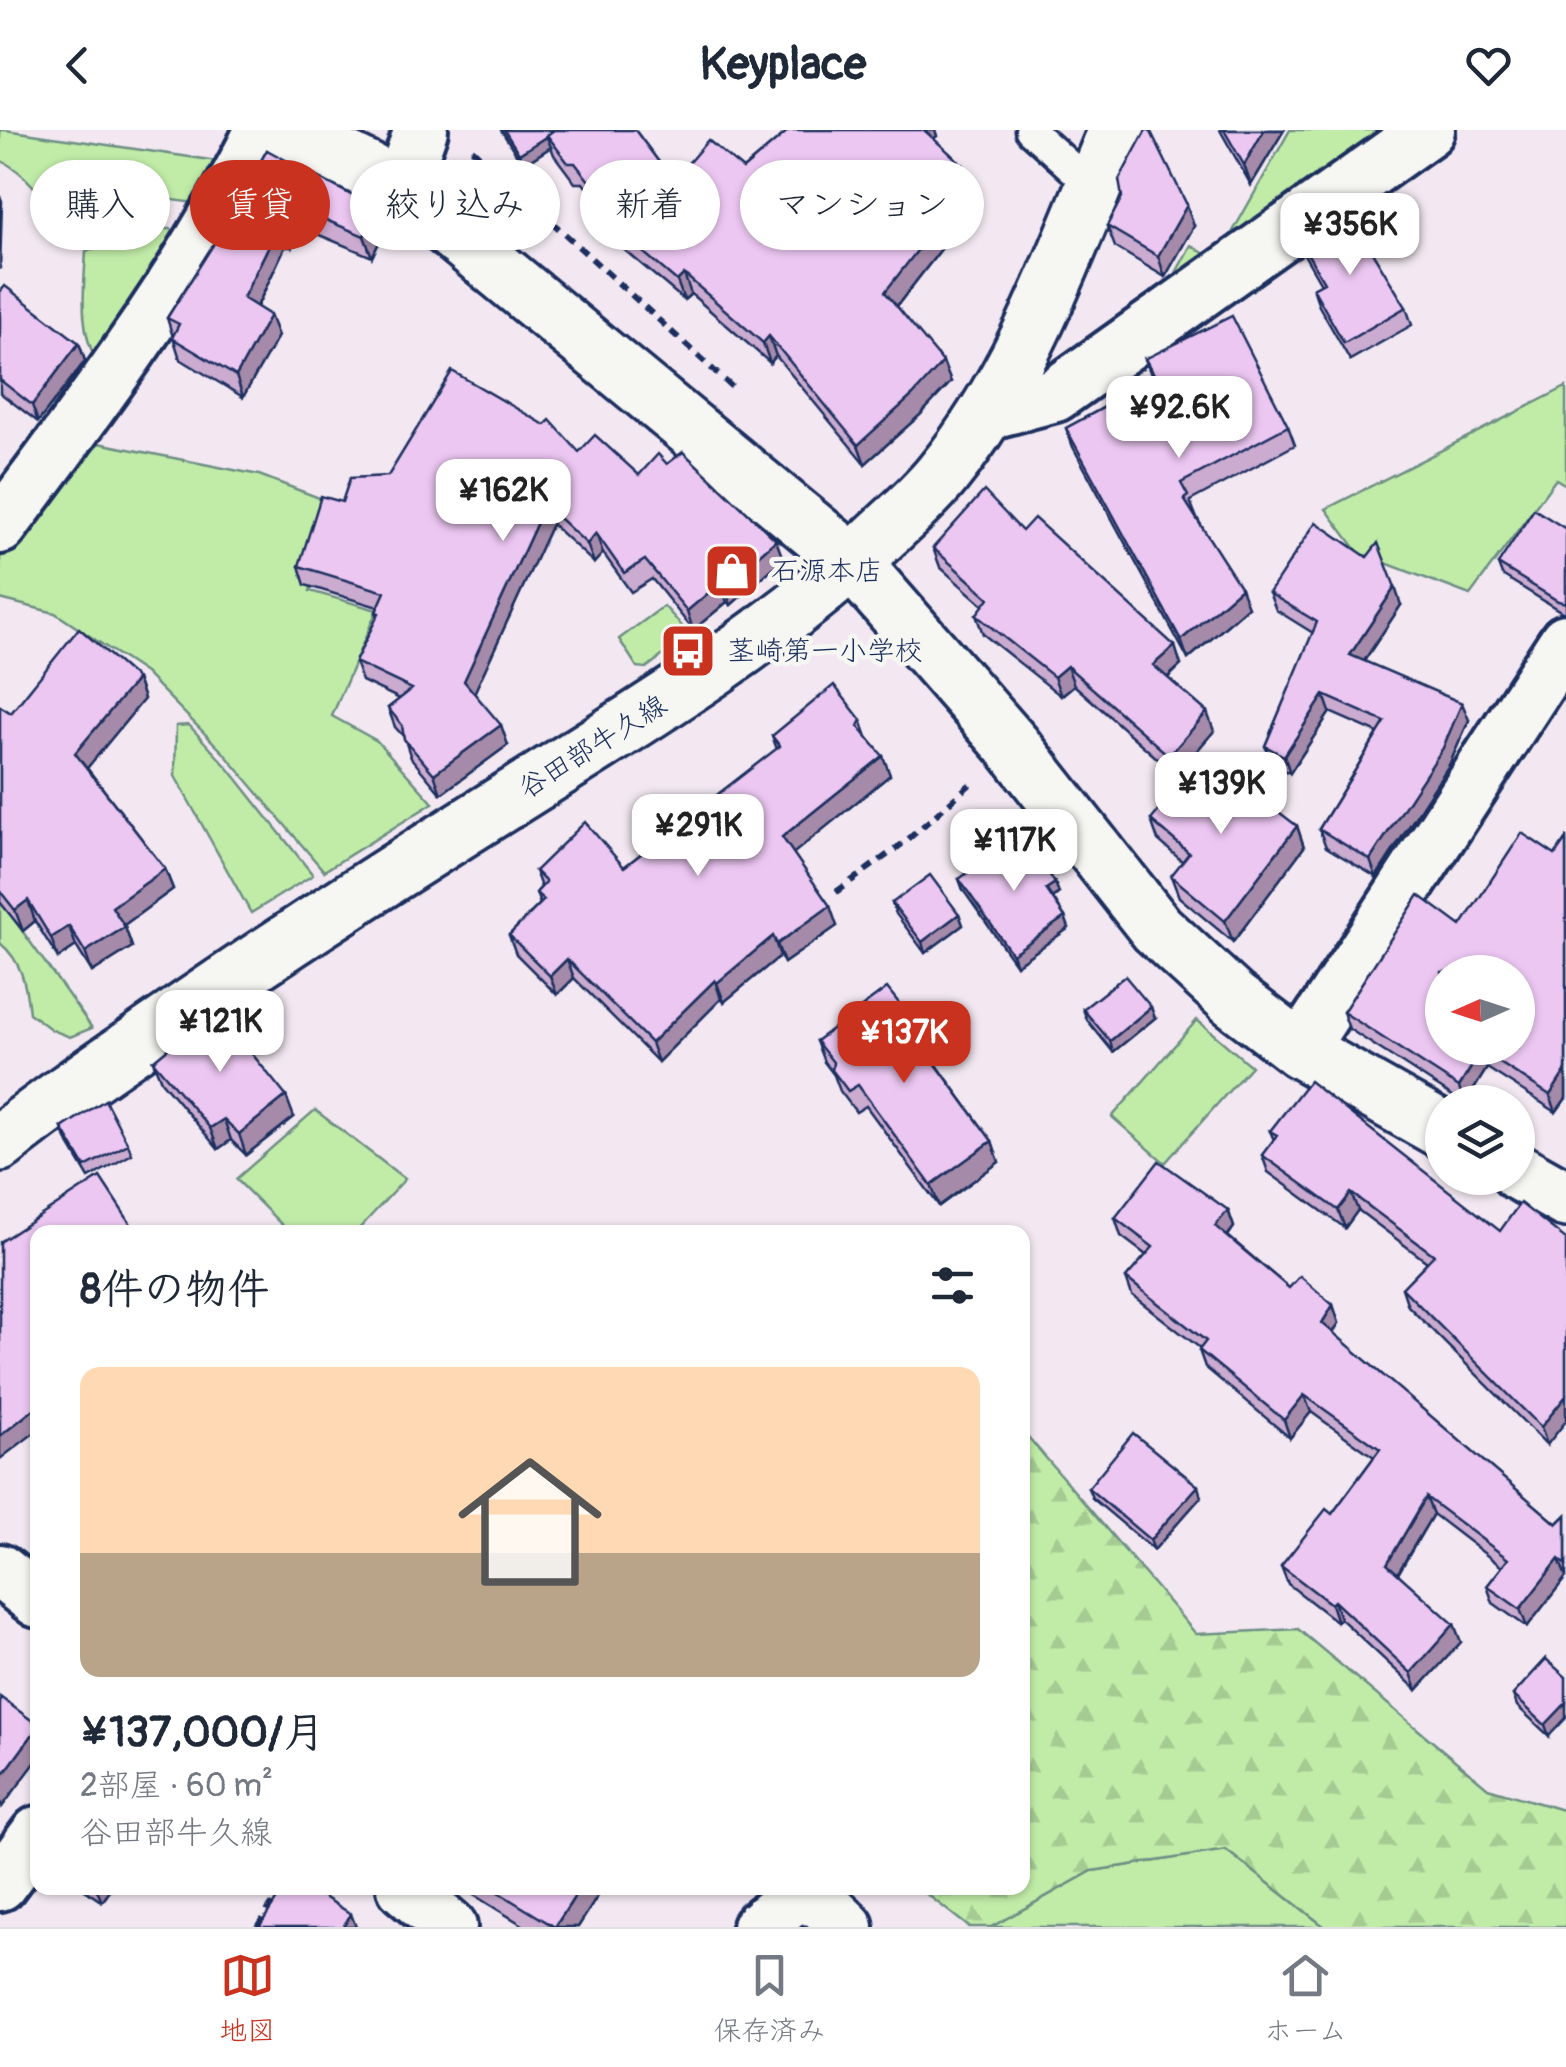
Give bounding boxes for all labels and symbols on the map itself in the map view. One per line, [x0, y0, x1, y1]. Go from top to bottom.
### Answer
pin: ¥356K [1280, 193, 1420, 278]
pin: ¥92.6K [1098, 376, 1260, 461]
pin: ¥162K [433, 459, 573, 544]
shop icon: 石源本店 [702, 541, 762, 601]
place label: 石源本店 [771, 554, 883, 589]
bus stop icon: 茎崎第一小学校 [658, 621, 718, 681]
place label: 茎崎第一小学校 [727, 634, 923, 669]
street label: 谷田部牛久線 [512, 688, 674, 806]
pin: ¥139K [1151, 752, 1291, 837]
pin: ¥291K [628, 794, 768, 879]
pin: ¥117K [944, 809, 1084, 894]
north arrow [1425, 955, 1535, 1065]
pin: ¥121K [150, 990, 290, 1075]
pin: ¥137K [834, 1001, 974, 1086]

